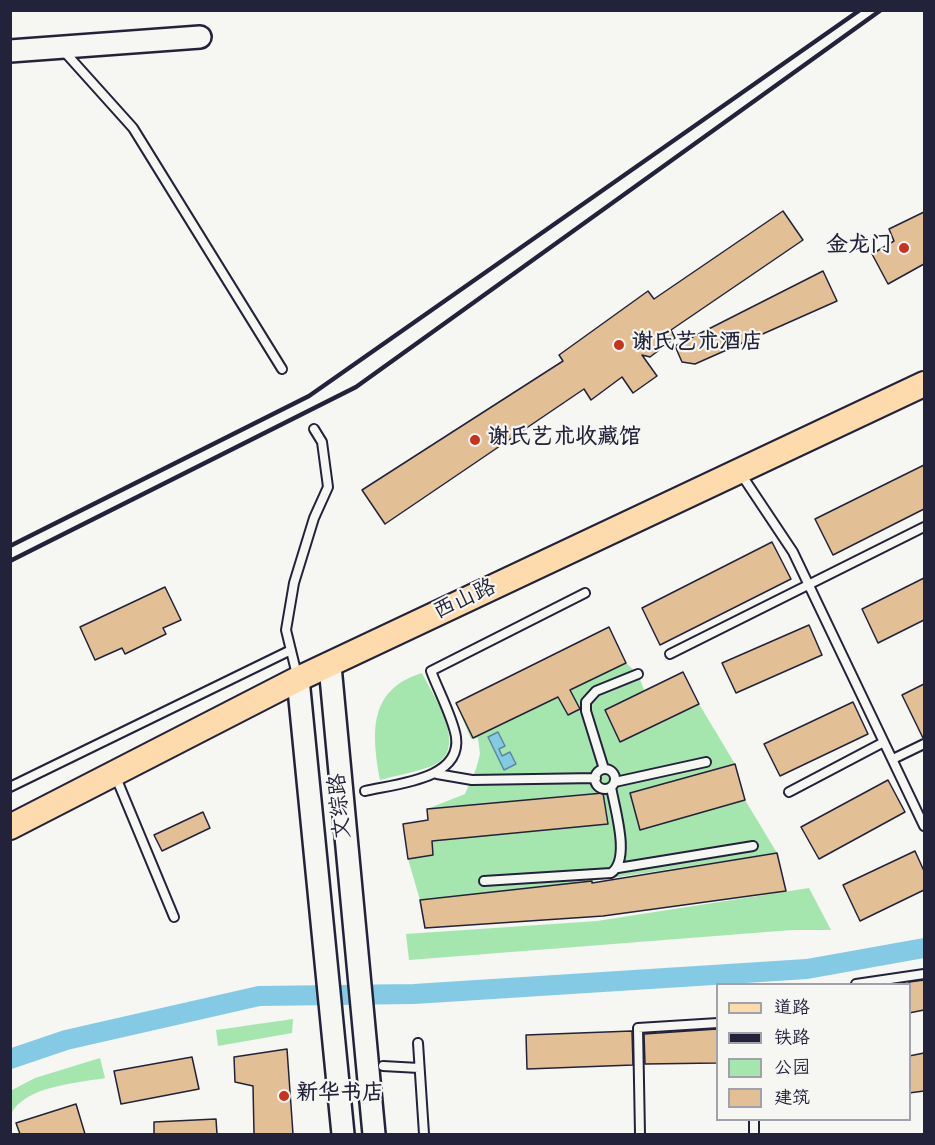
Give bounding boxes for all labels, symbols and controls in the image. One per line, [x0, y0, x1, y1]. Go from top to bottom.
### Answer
place label: 金龙门 [826, 235, 892, 261]
marker: 金龙门 [897, 241, 911, 255]
place label: 谢氏艺术酒店 [631, 332, 763, 358]
marker: 谢氏艺术酒店 [612, 338, 626, 352]
place label: 谢氏艺术收藏馆 [487, 427, 641, 453]
marker: 谢氏艺术收藏馆 [468, 433, 482, 447]
street label: 西山路 [431, 576, 501, 628]
street label: 文综路 [327, 772, 359, 840]
legend [716, 983, 911, 1121]
text: 道路 [774, 997, 810, 1022]
text: 铁路 [774, 1027, 810, 1052]
text: 公园 [774, 1057, 810, 1082]
place label: 新华书店 [296, 1083, 384, 1109]
text: 建筑 [774, 1087, 810, 1112]
marker: 新华书店 [277, 1089, 291, 1103]

